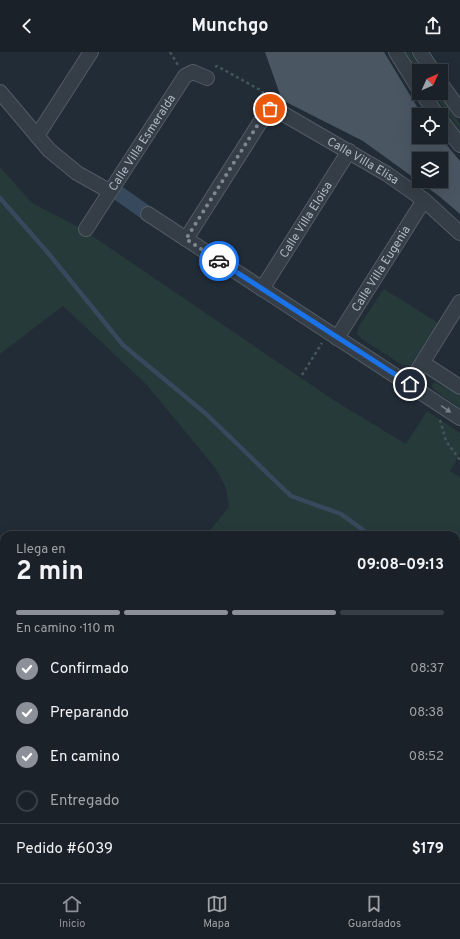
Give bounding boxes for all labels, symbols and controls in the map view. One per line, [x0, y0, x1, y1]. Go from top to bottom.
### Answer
icon: back [16, 15, 38, 37]
text: Munchgo [192, 15, 268, 38]
icon: share [422, 15, 444, 37]
north arrow [412, 64, 448, 100]
map controls [412, 64, 448, 188]
street label: Calle Villa Esmeralda [106, 92, 180, 194]
pin [253, 92, 287, 126]
icon: bag [259, 98, 281, 120]
button: locate [412, 108, 448, 144]
street label: Calle Villa Elisa [324, 134, 402, 189]
button: layers [412, 152, 448, 188]
street label: Calle Villa Eloisa [276, 179, 337, 261]
street label: Calle Villa Eugenia [348, 223, 415, 315]
courier [199, 241, 239, 281]
icon: car [208, 250, 230, 272]
pin [393, 367, 427, 401]
icon: home [399, 373, 421, 395]
one-way arrow [441, 405, 452, 413]
text: Llega en [16, 542, 66, 558]
text: 2 min [16, 556, 84, 589]
text: 09:08–09:13 [357, 556, 444, 575]
text: En camino · 110 m [16, 621, 115, 637]
icon: check [16, 658, 38, 680]
text: Confirmado [50, 660, 129, 679]
text: 08:37 [410, 661, 444, 677]
icon: check [16, 702, 38, 724]
text: Preparando [50, 704, 129, 723]
text: 08:38 [409, 705, 444, 721]
icon: check [16, 746, 38, 768]
text: En camino [50, 748, 120, 767]
text: 08:52 [409, 749, 444, 765]
text: Entregado [50, 792, 119, 811]
text: Pedido #6039 [16, 840, 113, 859]
text: $179 [412, 840, 444, 859]
tab: Inicio [59, 893, 85, 931]
tab: Mapa [203, 893, 230, 931]
tab: Guardados [348, 893, 401, 931]

